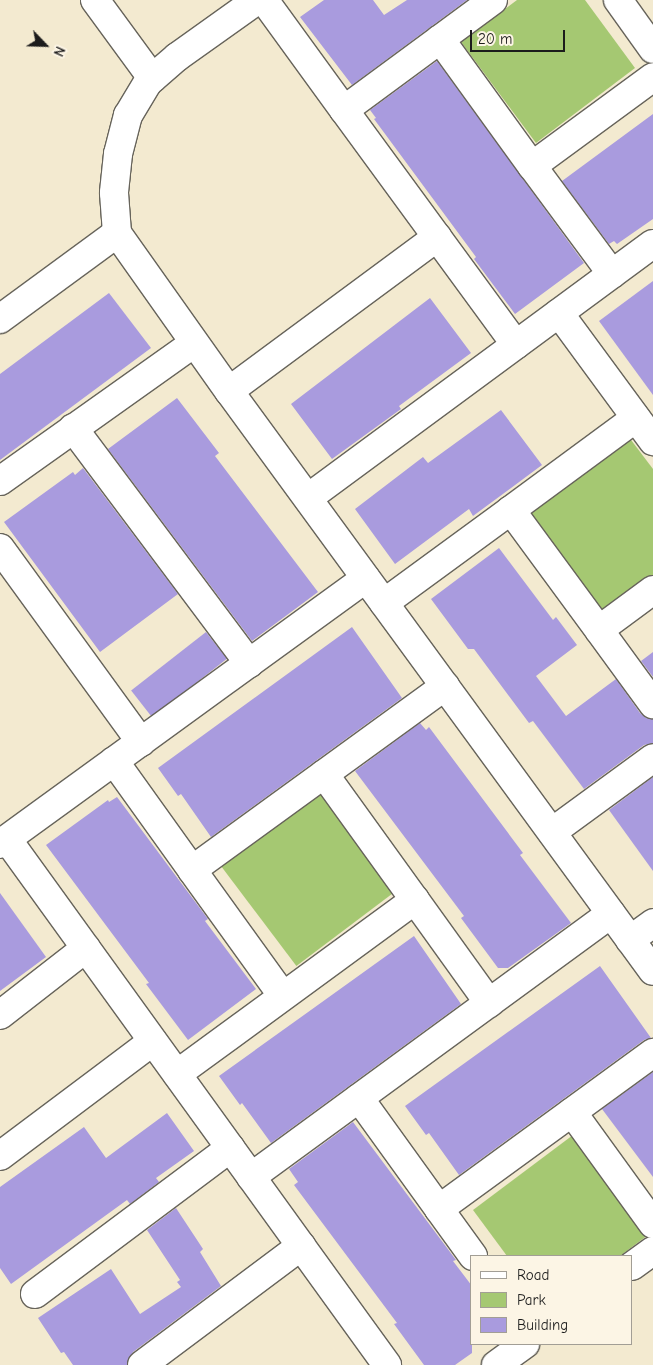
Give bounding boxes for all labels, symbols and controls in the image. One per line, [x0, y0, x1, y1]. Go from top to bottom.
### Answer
north arrow [20, 20, 70, 70]
scale bar [473, 20, 568, 52]
text: 20 m [478, 30, 512, 48]
text: N [50, 44, 69, 59]
legend [470, 1255, 633, 1345]
text: Road [517, 1266, 549, 1284]
text: Park [517, 1291, 546, 1309]
text: Building [517, 1316, 568, 1334]

